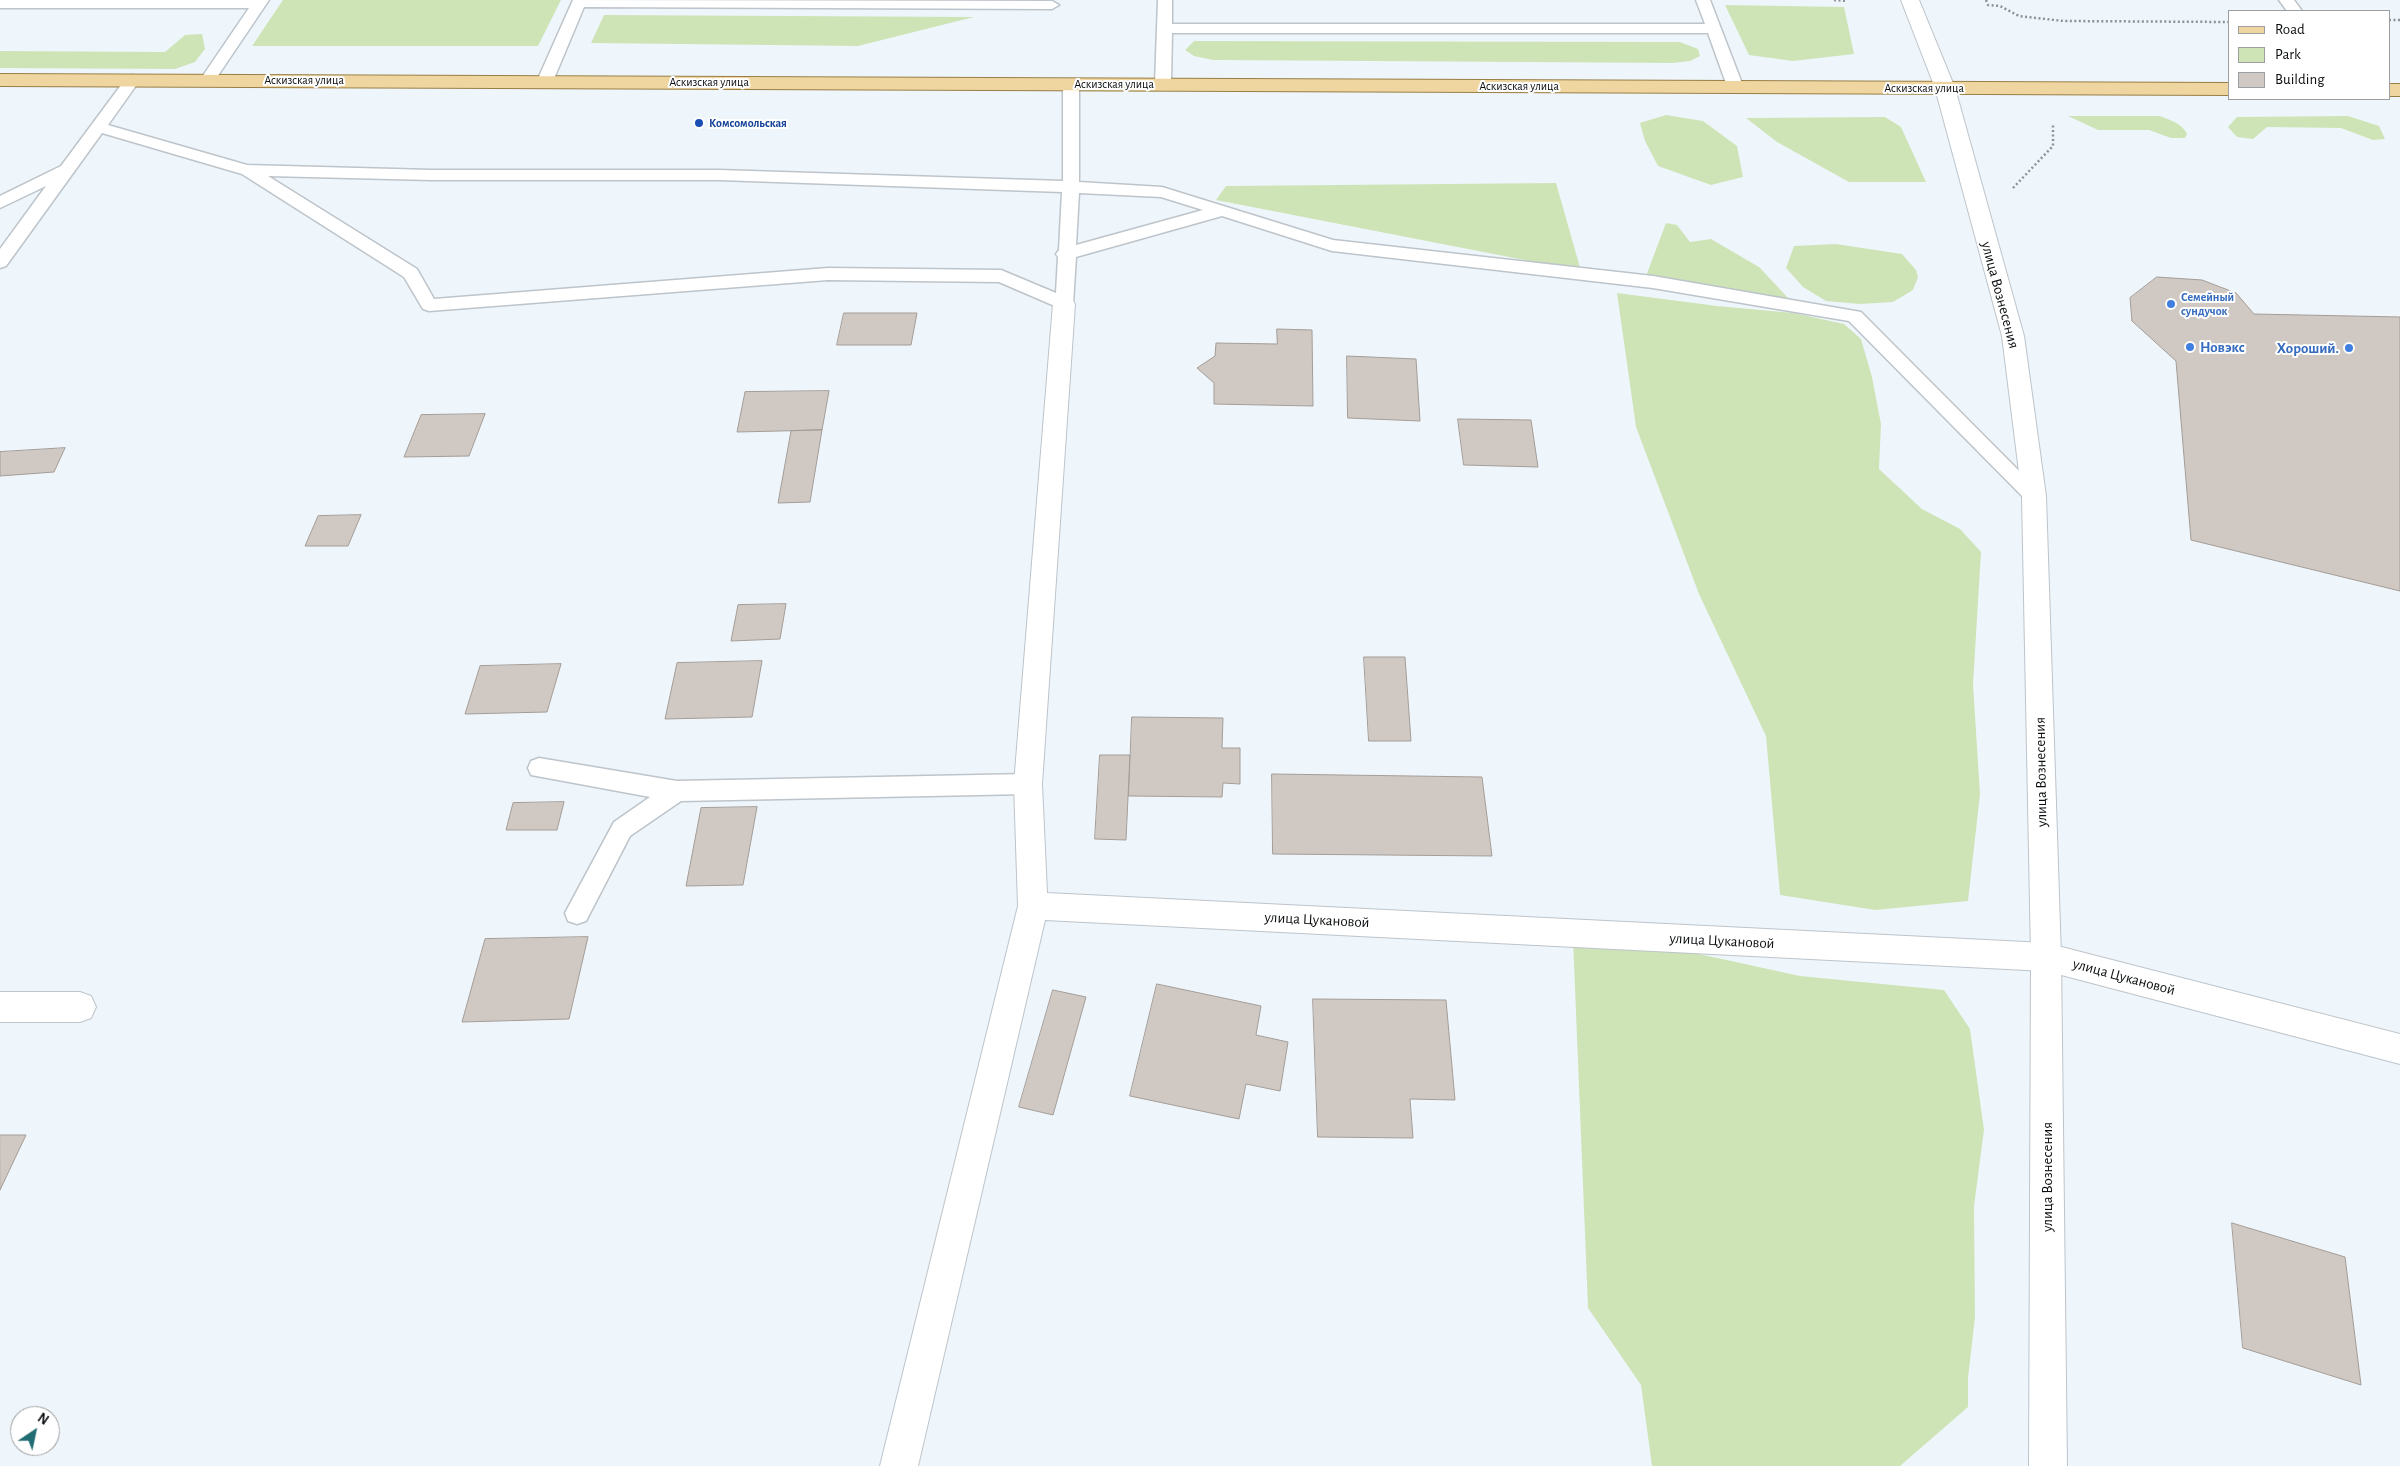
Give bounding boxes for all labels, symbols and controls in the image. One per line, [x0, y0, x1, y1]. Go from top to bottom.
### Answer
legend [2228, 10, 2390, 100]
text: Road [2275, 22, 2305, 37]
text: Park [2275, 47, 2301, 62]
text: Building [2275, 72, 2325, 87]
street label: Аскизская улица [264, 73, 344, 87]
street label: Аскизская улица [669, 75, 749, 89]
street label: Аскизская улица [1074, 77, 1154, 91]
street label: Аскизская улица [1479, 79, 1559, 93]
street label: Аскизская улица [1884, 81, 1964, 95]
place label: Комсомольская [709, 116, 787, 130]
marker: Комсомольская [693, 117, 705, 129]
street label: улица Вознесения [1977, 240, 2023, 350]
place label: Семейный сундучок [2181, 290, 2234, 318]
marker: Семейный сундучок [2165, 298, 2177, 310]
place label: Новэкс [2200, 338, 2245, 356]
place label: Хороший. [2277, 339, 2339, 357]
marker: Новэкс [2184, 341, 2196, 353]
marker: Хороший. [2343, 342, 2355, 354]
street label: улица Вознесения [2031, 717, 2051, 827]
street label: улица Цукановой [1264, 908, 1370, 932]
street label: улица Цукановой [1669, 929, 1775, 953]
street label: улица Цукановой [2071, 955, 2177, 999]
street label: улица Вознесения [2038, 1122, 2056, 1232]
north arrow [10, 1406, 60, 1456]
text: N [35, 1411, 51, 1428]

